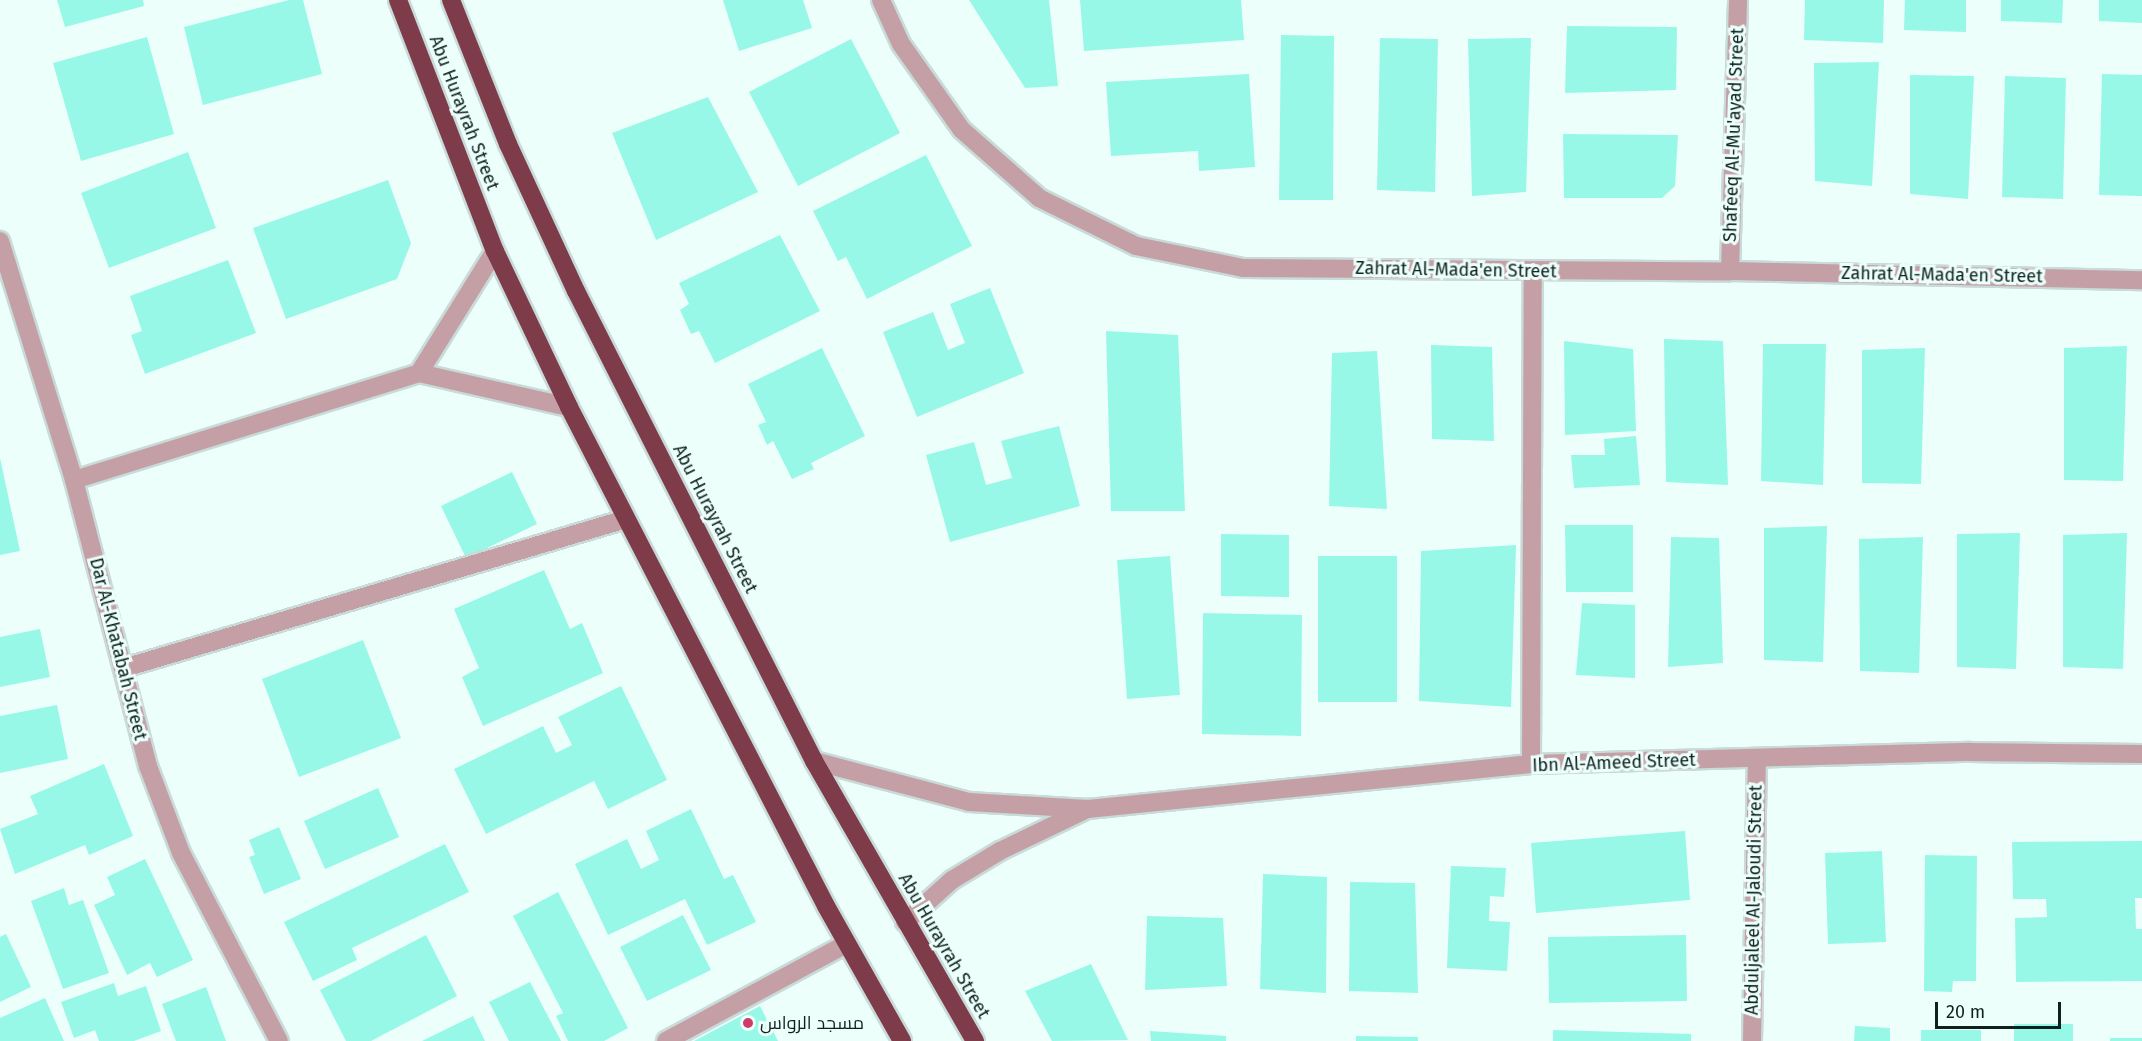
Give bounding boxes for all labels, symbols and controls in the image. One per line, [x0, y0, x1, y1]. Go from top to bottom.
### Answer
street label: Shafeeq Al-Mu'ayad Street [1719, 28, 1749, 242]
street label: Abu Hurayrah Street [425, 33, 503, 193]
street label: Zahrat Al-Mada'en Street [1355, 257, 1557, 283]
street label: Zahrat Al-Mada'en Street [1841, 262, 2043, 288]
street label: Abu Hurayrah Street [668, 441, 762, 597]
street label: Dar Al-Khatabah Street [85, 556, 151, 742]
street label: Ibn Al-Ameed Street [1532, 749, 1696, 777]
street label: Abduljaleel Al-Jaloudi Street [1741, 785, 1767, 1015]
street label: Abu Hurayrah Street [894, 870, 994, 1022]
scale bar [1938, 990, 2064, 1028]
text: 20 m [1946, 1001, 1985, 1023]
place label: مسجد الرواس [760, 1012, 864, 1034]
marker: مسجد الرواس [741, 1016, 755, 1030]

